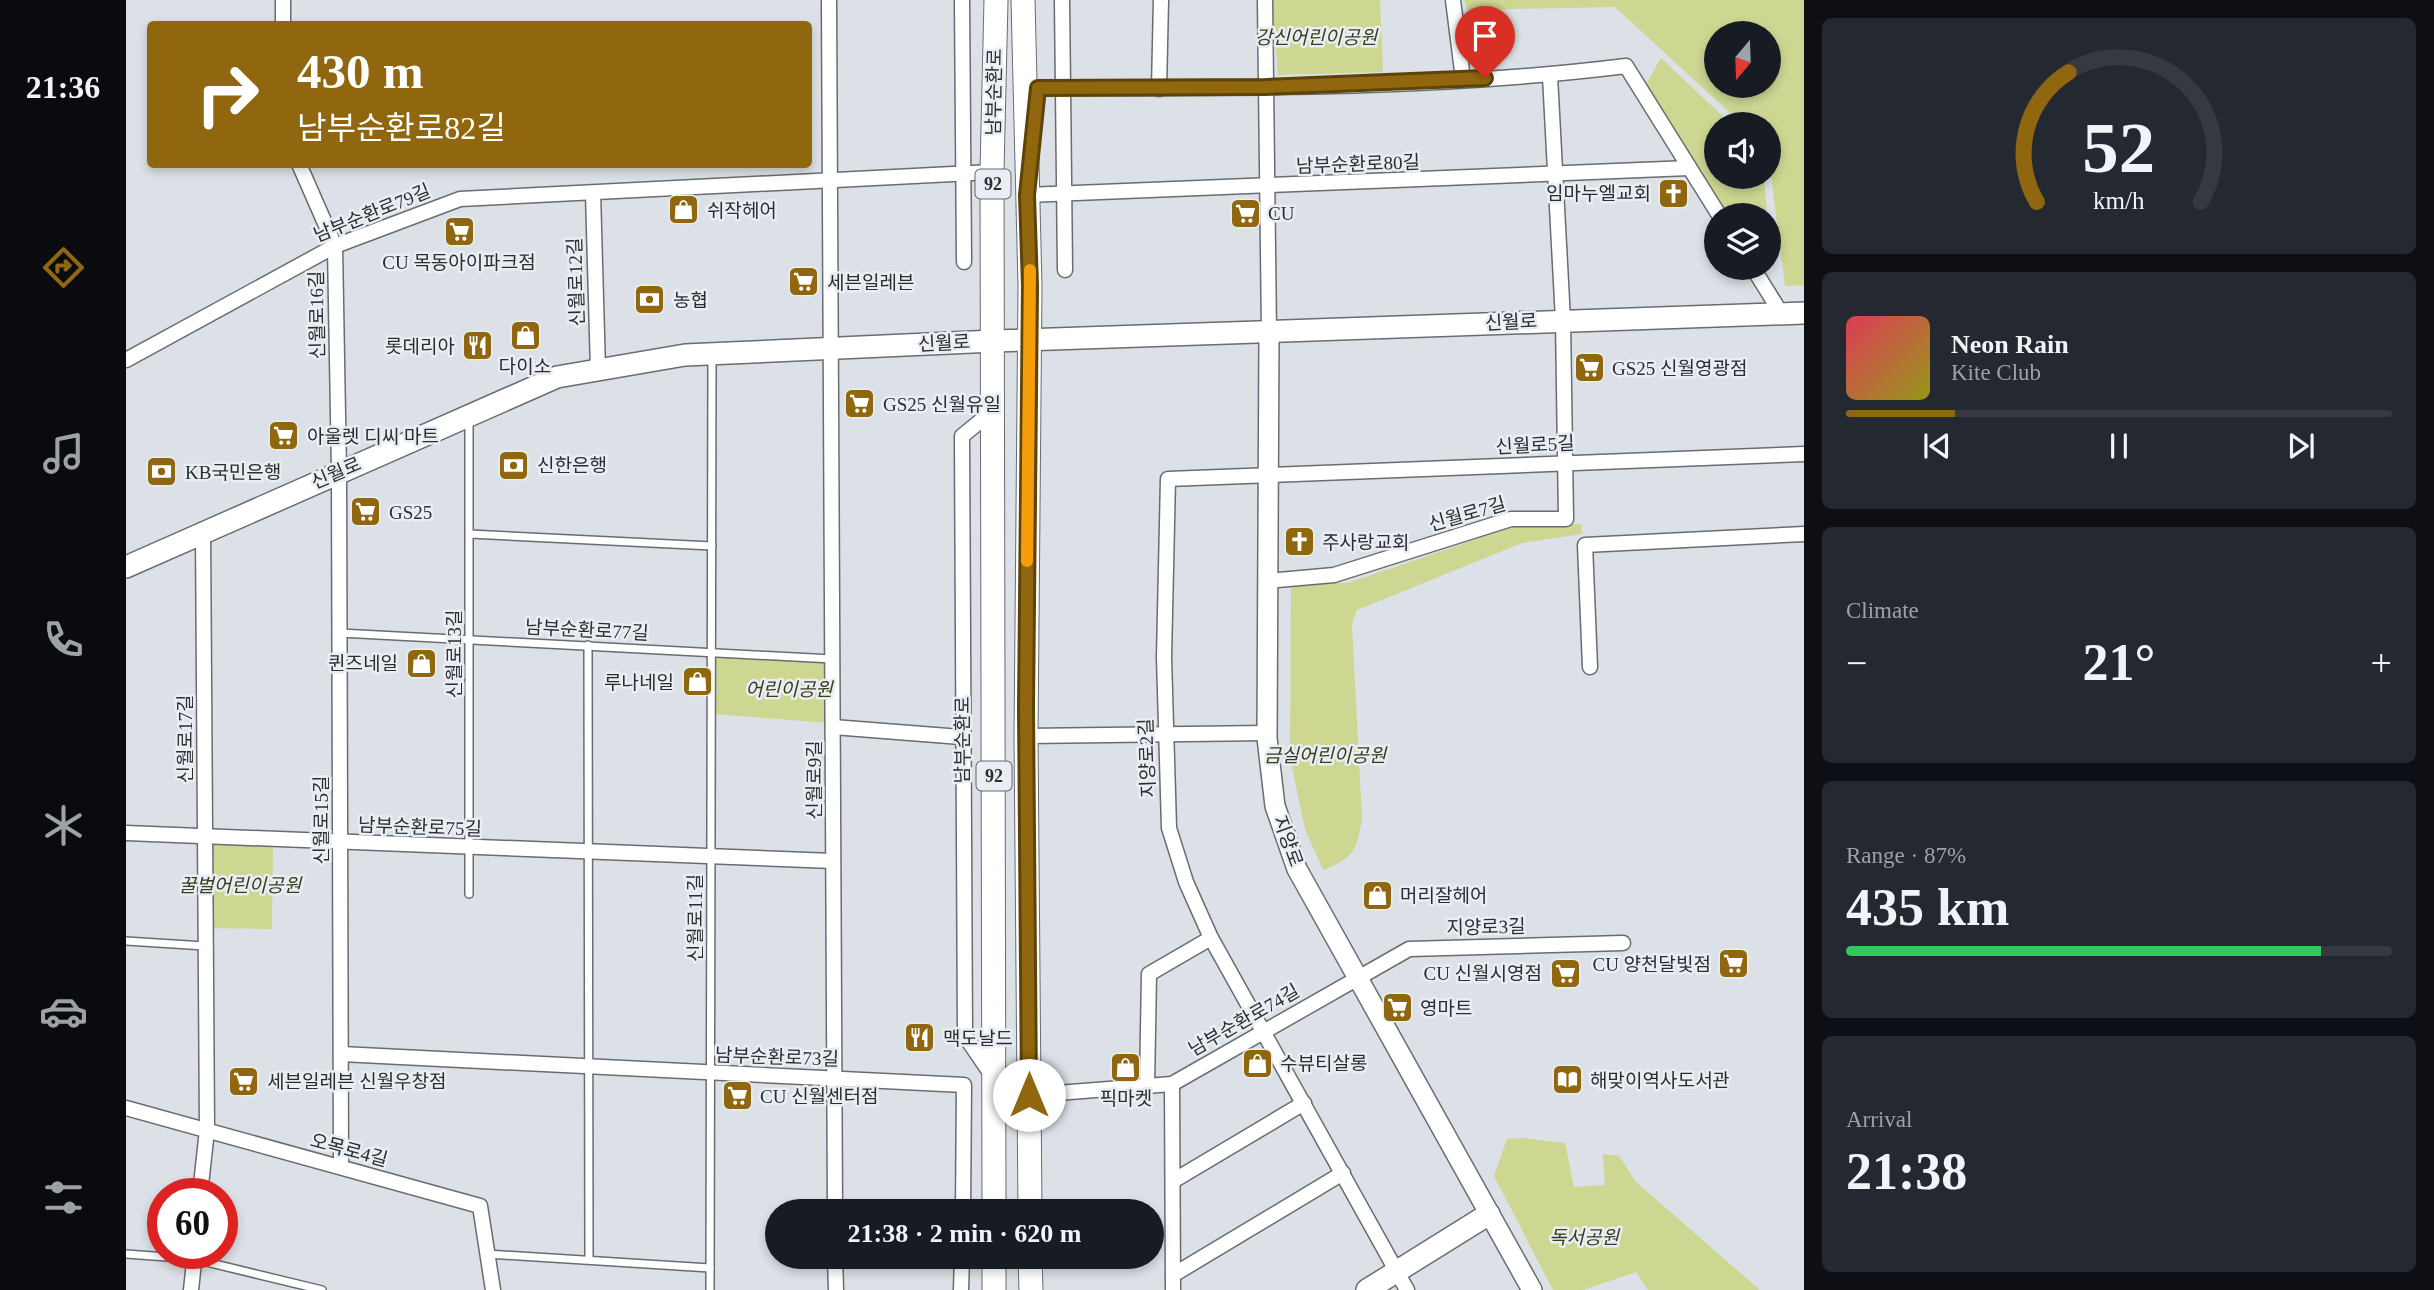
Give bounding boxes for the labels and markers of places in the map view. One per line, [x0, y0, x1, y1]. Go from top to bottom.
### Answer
pin [1455, 6, 1515, 78]
church icon: 임마누엘교회 [1657, 176, 1691, 210]
place label: 임마누엘교회 [1546, 183, 1651, 204]
shop icon: 쉬작헤어 [667, 193, 701, 227]
supermarket icon: CU [1228, 196, 1262, 230]
place label: 쉬작헤어 [707, 200, 777, 221]
place label: CU [1268, 203, 1295, 224]
supermarket icon: CU 목동아이파크점 [442, 214, 476, 248]
place label: CU 목동아이파크점 [382, 252, 536, 273]
supermarket icon: 세븐일레븐 [787, 265, 821, 299]
place label: 세븐일레븐 [827, 272, 914, 293]
bank icon: 농협 [633, 283, 667, 317]
place label: 농협 [673, 290, 708, 311]
shop icon: 다이소 [508, 318, 542, 352]
restaurant icon: 롯데리아 [461, 329, 495, 363]
place label: 롯데리아 [385, 336, 455, 357]
supermarket icon: GS25 신월영광점 [1572, 351, 1606, 385]
place label: 다이소 [499, 356, 551, 377]
place label: GS25 신월영광점 [1612, 358, 1747, 379]
supermarket icon: GS25 신월유일 [843, 387, 877, 421]
place label: GS25 신월유일 [883, 394, 1001, 415]
supermarket icon: 아울렛 디씨 마트 [267, 419, 301, 453]
place label: 아울렛 디씨 마트 [307, 426, 439, 447]
bank icon: 신한은행 [497, 448, 531, 482]
bank icon: KB국민은행 [145, 455, 179, 489]
place label: 신한은행 [537, 455, 607, 476]
place label: KB국민은행 [185, 462, 281, 483]
supermarket icon: GS25 [349, 495, 383, 529]
place label: GS25 [389, 502, 432, 523]
church icon: 주사랑교회 [1282, 525, 1316, 559]
place label: 주사랑교회 [1322, 532, 1409, 553]
shop icon: 퀸즈네일 [404, 646, 438, 680]
place label: 퀸즈네일 [328, 653, 398, 674]
shop icon: 루나네일 [680, 665, 714, 699]
place label: 루나네일 [604, 672, 674, 693]
shop icon: 머리잘헤어 [1360, 878, 1394, 912]
place label: 머리잘헤어 [1400, 885, 1487, 906]
supermarket icon: CU 양천달빛점 [1717, 947, 1751, 981]
place label: CU 양천달빛점 [1592, 954, 1711, 975]
supermarket icon: CU 신월시영점 [1548, 956, 1582, 990]
place label: CU 신월시영점 [1423, 963, 1542, 984]
supermarket icon: 영마트 [1380, 991, 1414, 1025]
place label: 영마트 [1420, 998, 1472, 1019]
restaurant icon: 맥도날드 [903, 1021, 937, 1055]
place label: 맥도날드 [943, 1028, 1013, 1049]
shop icon: 수뷰티살롱 [1240, 1046, 1274, 1080]
shop icon: 픽마켓 [1109, 1050, 1143, 1084]
place label: 수뷰티살롱 [1280, 1053, 1367, 1074]
library icon: 해맞이역사도서관 [1550, 1063, 1584, 1097]
supermarket icon: 세븐일레븐 신월우창점 [227, 1064, 261, 1098]
place label: 해맞이역사도서관 [1590, 1070, 1730, 1091]
place label: 세븐일레븐 신월우창점 [267, 1071, 447, 1092]
supermarket icon: CU 신월센터점 [720, 1079, 754, 1113]
place label: CU 신월센터점 [760, 1086, 879, 1107]
place label: 픽마켓 [1100, 1088, 1152, 1109]

